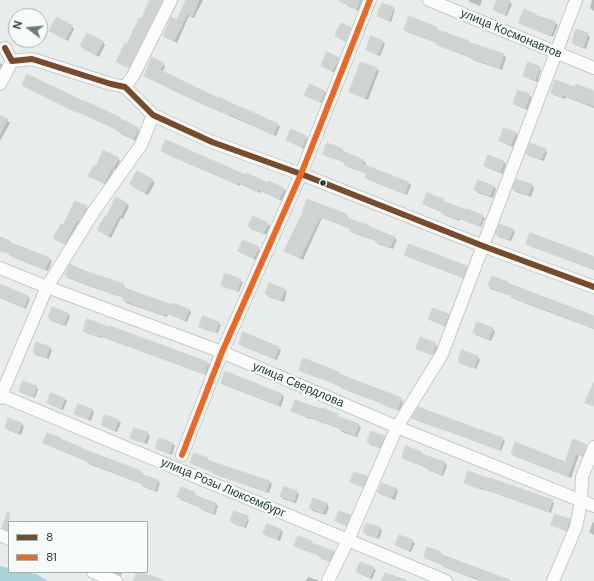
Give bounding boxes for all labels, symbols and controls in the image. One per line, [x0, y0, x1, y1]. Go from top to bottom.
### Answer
street label: улица Космонавтов [458, 6, 564, 62]
north arrow [8, 8, 48, 48]
text: N [10, 19, 25, 31]
unlabelled marker [318, 178, 328, 188]
street label: улица Свердлова [250, 359, 346, 411]
street label: улица Розы Люксембург [158, 455, 288, 521]
legend [8, 521, 148, 573]
text: 8 [46, 529, 53, 545]
text: 81 [46, 549, 57, 565]

